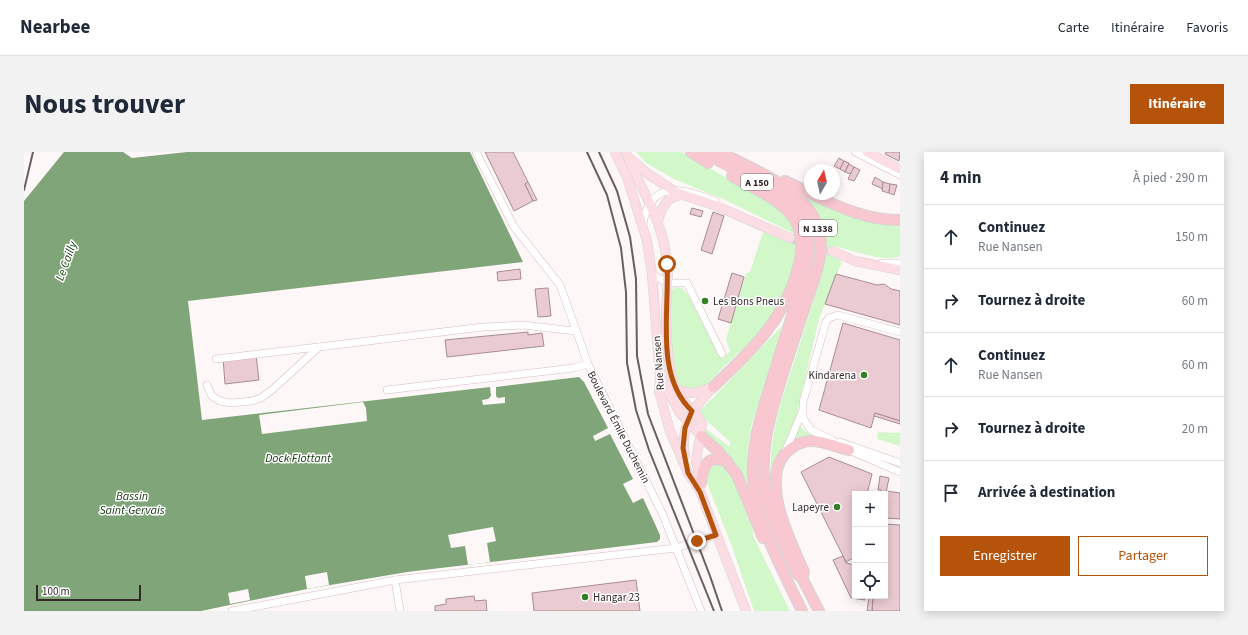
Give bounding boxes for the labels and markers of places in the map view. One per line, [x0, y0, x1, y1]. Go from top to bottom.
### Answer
place label: Les Bons Pneus [713, 294, 784, 309]
marker: Les Bons Pneus [700, 296, 710, 306]
place label: Kindarena [809, 368, 856, 383]
marker: Kindarena [859, 370, 869, 380]
place label: Lapeyre [792, 500, 830, 515]
marker: Lapeyre [832, 502, 842, 512]
place label: Hangar 23 [593, 590, 640, 605]
marker: Hangar 23 [580, 592, 590, 602]

